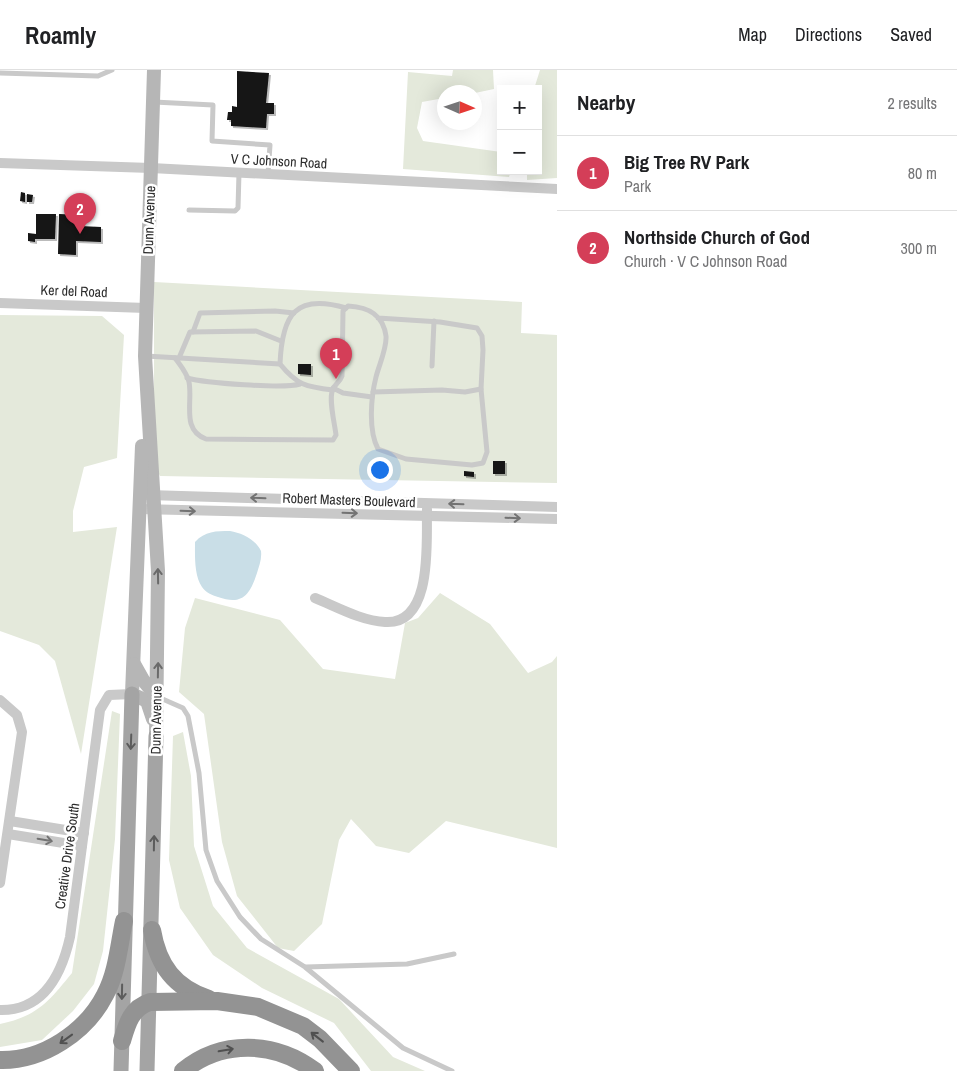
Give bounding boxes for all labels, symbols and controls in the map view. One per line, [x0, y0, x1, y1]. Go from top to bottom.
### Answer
text: Roamly [25, 19, 96, 51]
text: Map [738, 22, 767, 47]
text: Directions [795, 22, 862, 47]
text: Saved [890, 22, 932, 47]
north arrow [437, 85, 482, 130]
map controls [497, 85, 542, 175]
button: + [497, 85, 542, 130]
text: Nearby [577, 88, 635, 117]
text: 2 results [887, 92, 937, 114]
button: − [497, 130, 542, 175]
street label: V C Johnson Road [230, 149, 328, 173]
text: Big Tree RV Park [624, 149, 749, 175]
text: 1 [589, 162, 597, 184]
text: 80 m [908, 162, 937, 184]
text: Park [624, 175, 651, 197]
street label: Dunn Avenue [139, 185, 159, 255]
pin: 2 [64, 193, 96, 234]
text: Northside Church of God [624, 224, 810, 250]
text: 2 [589, 237, 597, 259]
text: 300 m [901, 237, 937, 259]
text: Church · V C Johnson Road [624, 250, 787, 272]
street label: Ker del Road [40, 281, 108, 301]
pin: 1 [320, 338, 352, 379]
your location [367, 457, 393, 483]
street label: Robert Masters Boulevard [282, 489, 416, 511]
one-way arrow [251, 494, 267, 503]
one-way arrow [448, 500, 464, 509]
one-way arrow [180, 506, 196, 516]
one-way arrow [342, 509, 358, 518]
one-way arrow [504, 513, 521, 523]
one-way arrow [153, 569, 163, 585]
one-way arrow [153, 662, 162, 678]
street label: Dunn Avenue [146, 685, 166, 755]
one-way arrow [126, 734, 135, 750]
street label: Creative Drive South [51, 802, 83, 910]
one-way arrow [37, 835, 53, 845]
one-way arrow [149, 835, 158, 851]
one-way arrow [117, 984, 127, 1000]
one-way arrow [311, 1031, 324, 1042]
one-way arrow [59, 1034, 73, 1044]
one-way arrow [218, 1044, 234, 1054]

